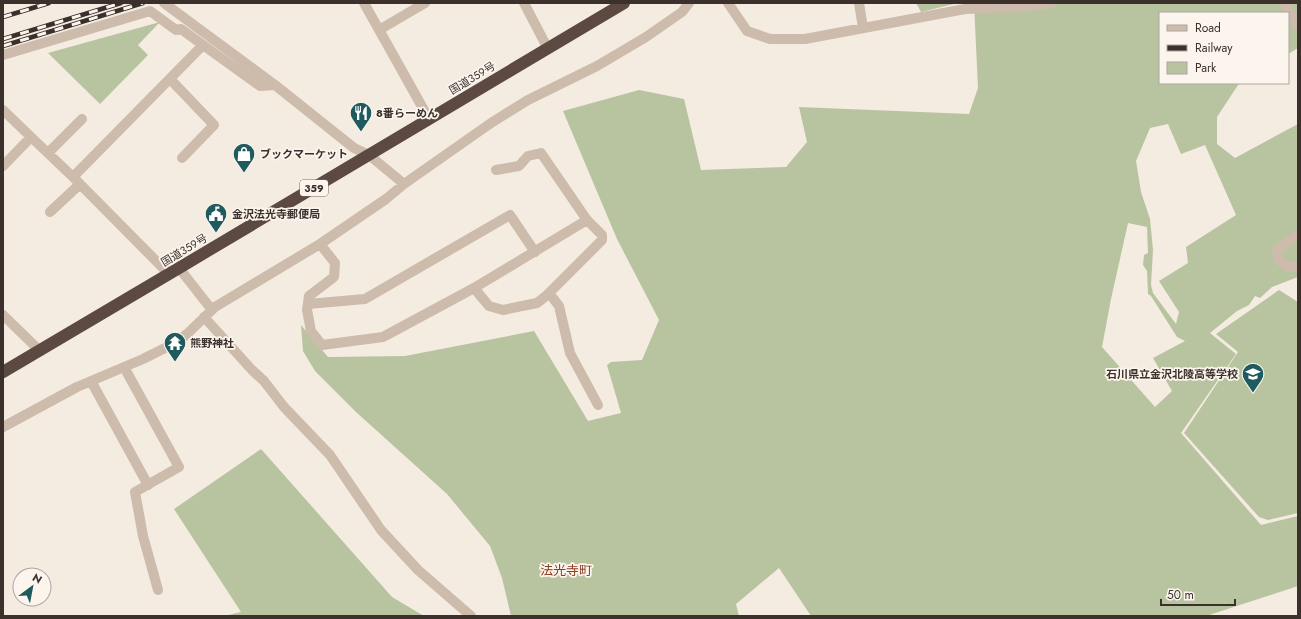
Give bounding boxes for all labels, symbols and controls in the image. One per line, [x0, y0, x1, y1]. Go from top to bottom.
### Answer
legend [1159, 12, 1289, 84]
text: Road [1195, 19, 1221, 37]
text: Railway [1195, 39, 1233, 57]
street label: 国道359号 [446, 58, 498, 98]
text: Park [1195, 59, 1217, 77]
restaurant icon: 8番らーめん [348, 100, 374, 133]
place label: 8番らーめん [376, 105, 438, 121]
shop icon: ブックマーケット [231, 141, 257, 174]
place label: ブックマーケット [260, 146, 348, 162]
road number: 359 [300, 180, 328, 196]
public building icon: 金沢法光寺郵便局 [203, 201, 229, 234]
place label: 金沢法光寺郵便局 [232, 206, 320, 222]
street label: 国道359号 [158, 230, 210, 270]
temple icon: 熊野神社 [162, 330, 188, 363]
place label: 熊野神社 [190, 335, 234, 351]
school or university icon: 石川県立金沢北陵高等学校 [1240, 361, 1266, 394]
place label: 石川県立金沢北陵高等学校 [1106, 366, 1238, 382]
district label: 法光寺町 [540, 561, 592, 580]
north arrow [12, 567, 52, 607]
text: N [29, 569, 45, 588]
scale bar [1161, 581, 1235, 607]
text: 50 m [1167, 586, 1194, 604]

